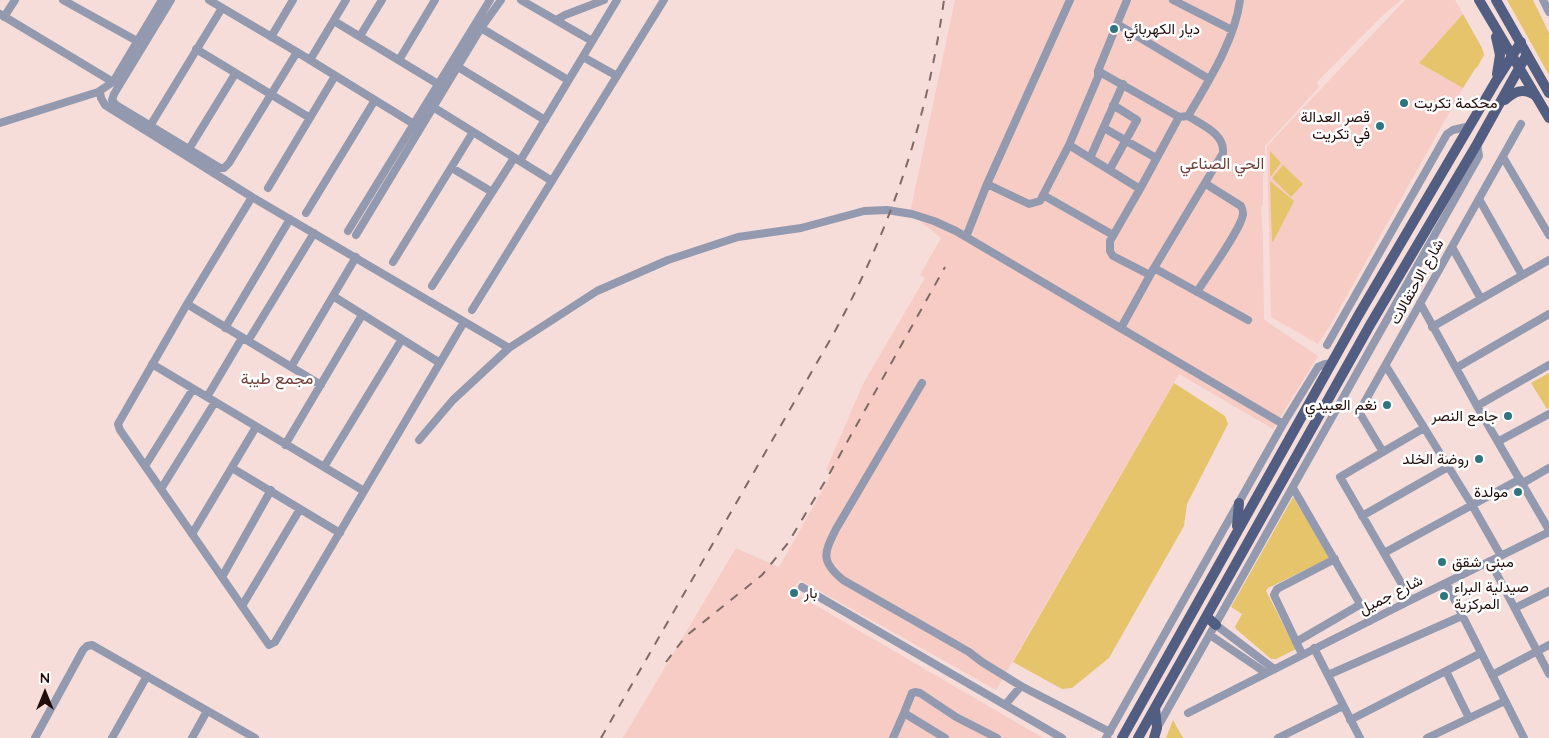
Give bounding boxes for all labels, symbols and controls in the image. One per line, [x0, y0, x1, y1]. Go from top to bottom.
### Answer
place label: ديار الكهربائي [1124, 20, 1200, 38]
marker: ديار الكهربائي [1108, 23, 1120, 35]
place label: محكمة تكريت [1414, 94, 1497, 112]
marker: محكمة تكريت [1398, 97, 1410, 109]
place label: قصر العدالة في تكريت [1300, 108, 1370, 143]
marker: قصر العدالة في تكريت [1374, 120, 1386, 132]
district label: الحي الصناعي [1180, 154, 1264, 174]
street label: شارع الاحتفالات [1386, 236, 1448, 328]
district label: مجمع طيبة [241, 369, 313, 389]
place label: نغم العبيدي [1305, 396, 1377, 414]
marker: نغم العبيدي [1381, 399, 1393, 411]
place label: جامع النصر [1431, 407, 1498, 425]
marker: جامع النصر [1502, 410, 1514, 422]
place label: روضة الخلد [1402, 450, 1469, 468]
marker: روضة الخلد [1473, 453, 1485, 465]
place label: مولدة [1474, 483, 1508, 501]
marker: مولدة [1512, 486, 1524, 498]
place label: مبنى شقق [1452, 553, 1514, 571]
marker: مبنى شقق [1436, 556, 1448, 568]
street label: شارع جميل [1356, 571, 1426, 619]
place label: صيدلية البراء المركزية [1454, 578, 1529, 613]
place label: بار [804, 584, 817, 602]
marker: بار [788, 587, 800, 599]
marker: صيدلية البراء المركزية [1438, 590, 1450, 602]
north arrow [20, 668, 70, 718]
text: N [40, 669, 50, 687]

